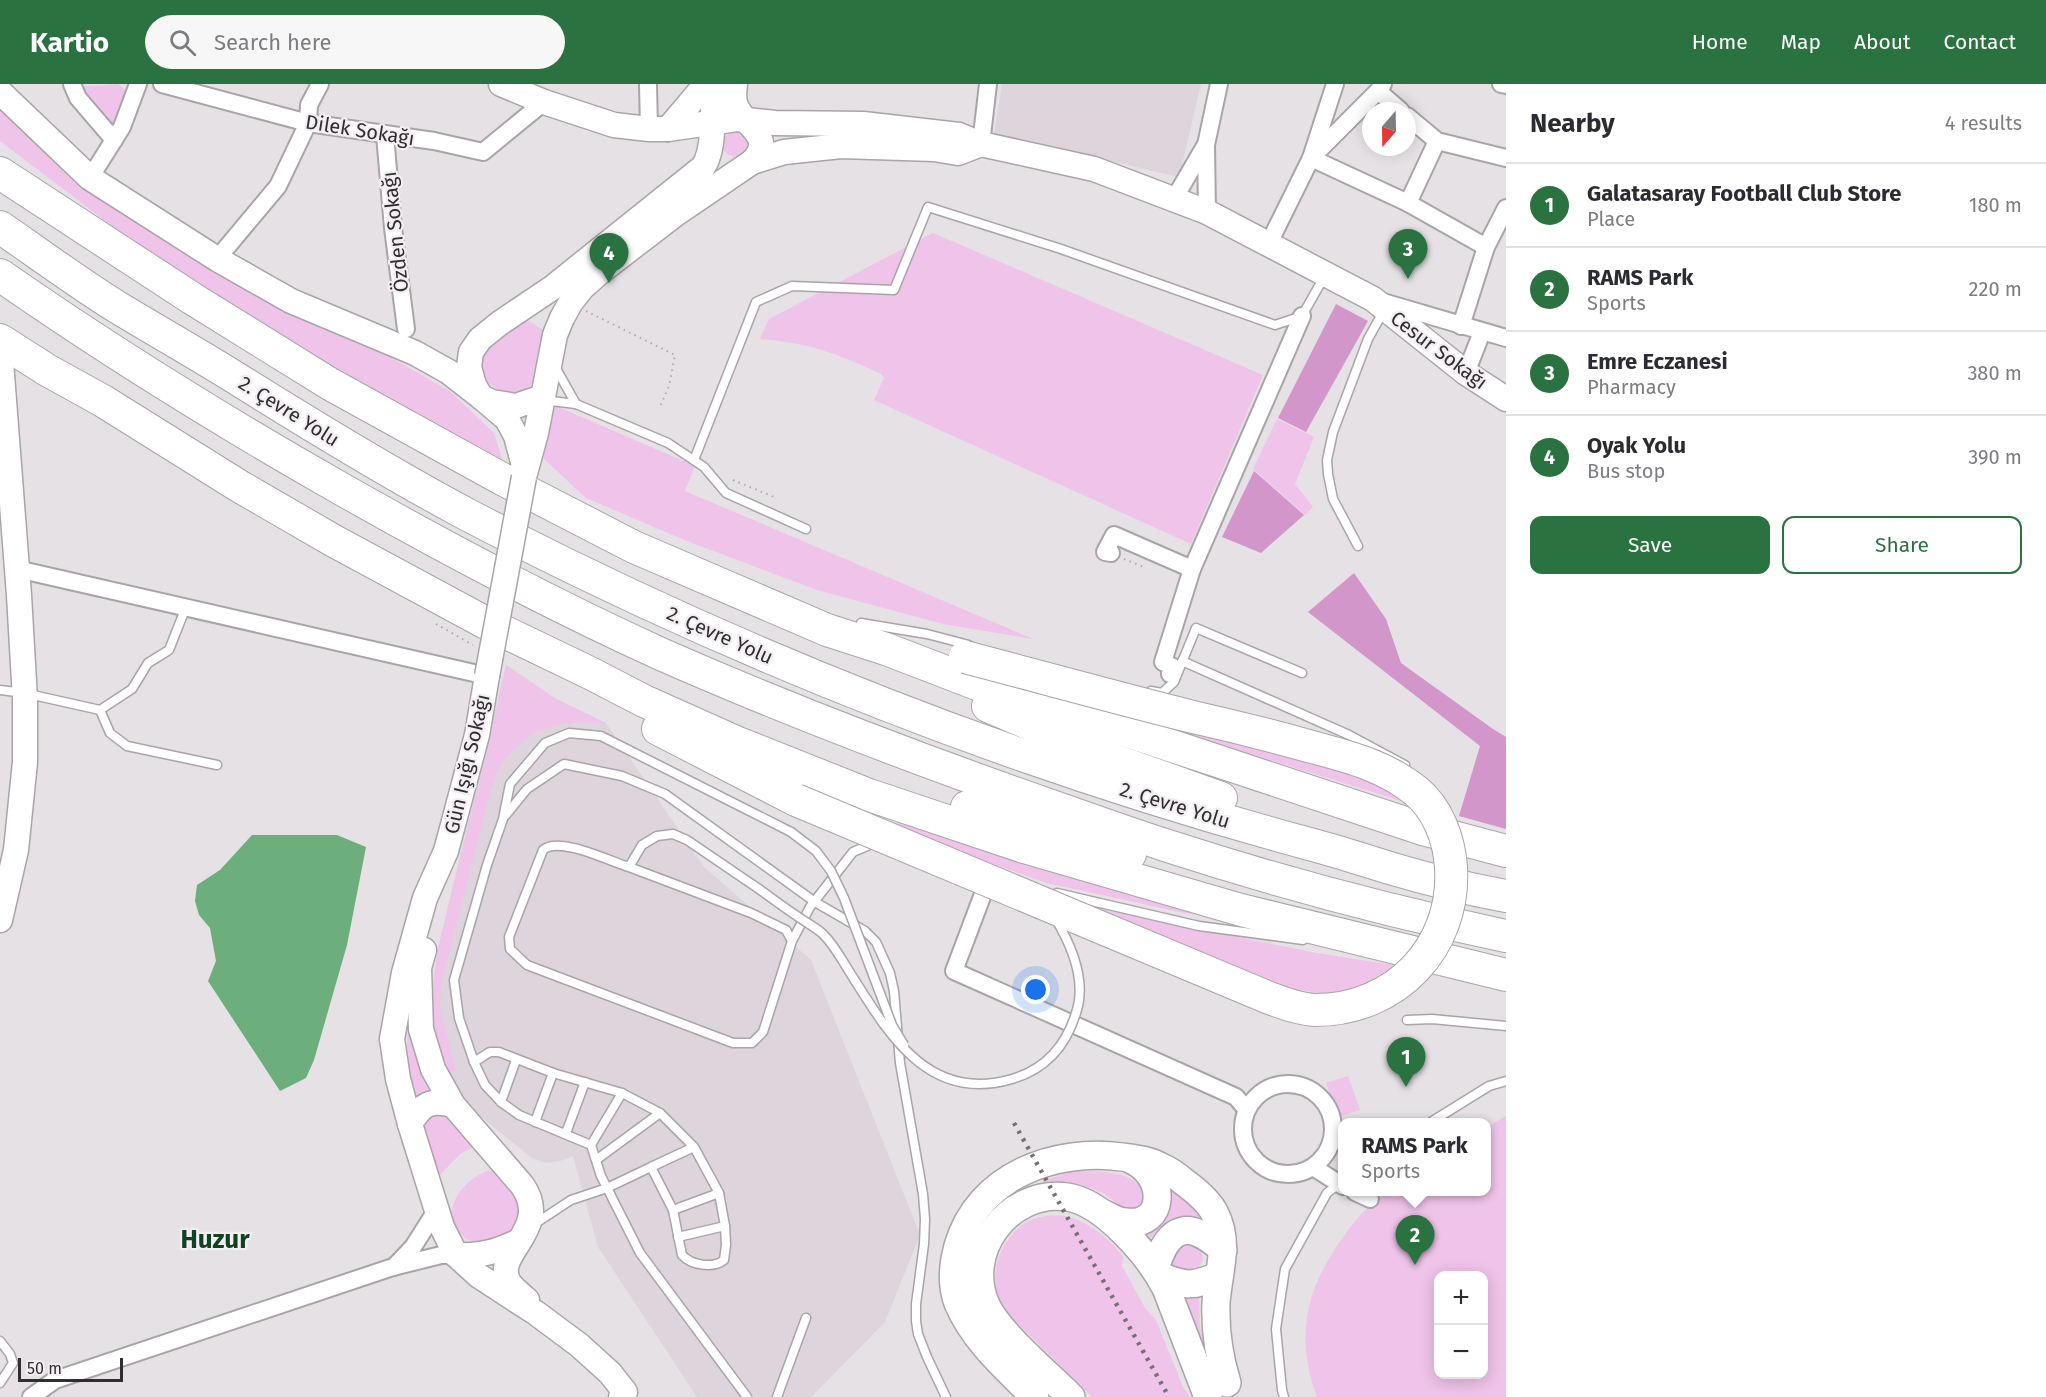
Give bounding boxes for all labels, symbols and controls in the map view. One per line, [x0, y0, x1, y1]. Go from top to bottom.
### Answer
search box [145, 15, 565, 69]
text: Kartio [30, 26, 109, 59]
icon: search [166, 26, 199, 59]
text: Search here [214, 29, 332, 56]
text: Home [1692, 29, 1748, 55]
text: Map [1781, 29, 1821, 55]
text: About [1854, 29, 1911, 55]
text: Contact [1944, 29, 2016, 55]
north arrow [1362, 102, 1416, 156]
text: Nearby [1530, 108, 1615, 139]
street label: Dilek Sokağı [304, 110, 416, 150]
text: 4 results [1945, 111, 2022, 135]
street label: Özden Sokağı [377, 170, 413, 294]
text: Galatasaray Football Club Store [1587, 180, 1901, 207]
text: 1 [1545, 193, 1554, 217]
text: 180 m [1969, 193, 2022, 217]
text: Place [1587, 207, 1635, 231]
pin: 3 [1388, 230, 1428, 279]
pin: 4 [590, 234, 628, 283]
text: RAMS Park [1587, 264, 1693, 291]
text: 2 [1544, 277, 1555, 301]
text: 220 m [1969, 277, 2022, 301]
text: Sports [1587, 291, 1646, 315]
street label: Cesur Sokağı [1386, 306, 1492, 394]
text: Emre Eczanesi [1587, 348, 1728, 375]
text: 3 [1544, 361, 1555, 385]
text: 380 m [1967, 361, 2022, 385]
street label: 2. Çevre Yolu [234, 371, 344, 452]
text: Pharmacy [1587, 375, 1676, 399]
text: Oyak Yolu [1587, 432, 1686, 459]
text: 4 [1544, 445, 1555, 469]
text: 390 m [1968, 445, 2022, 469]
text: Bus stop [1587, 459, 1665, 483]
button: Save [1530, 516, 1770, 574]
button: Share [1782, 516, 2022, 574]
street label: 2. Çevre Yolu [663, 601, 777, 670]
street label: Gün Işığı Sokağı [439, 692, 496, 836]
street label: 2. Çevre Yolu [1117, 777, 1233, 834]
your location [1021, 975, 1050, 1004]
pin: 1 [1386, 1038, 1426, 1087]
popup [1338, 1118, 1491, 1196]
text: RAMS Park [1361, 1132, 1468, 1159]
text: Sports [1361, 1159, 1420, 1183]
pin: 2 [1396, 1216, 1434, 1265]
district label: Huzur [180, 1224, 250, 1255]
map controls [1434, 1271, 1488, 1379]
button: + [1434, 1271, 1488, 1325]
button: − [1434, 1325, 1488, 1379]
scale bar [18, 1355, 123, 1382]
text: 50 m [27, 1359, 62, 1378]

